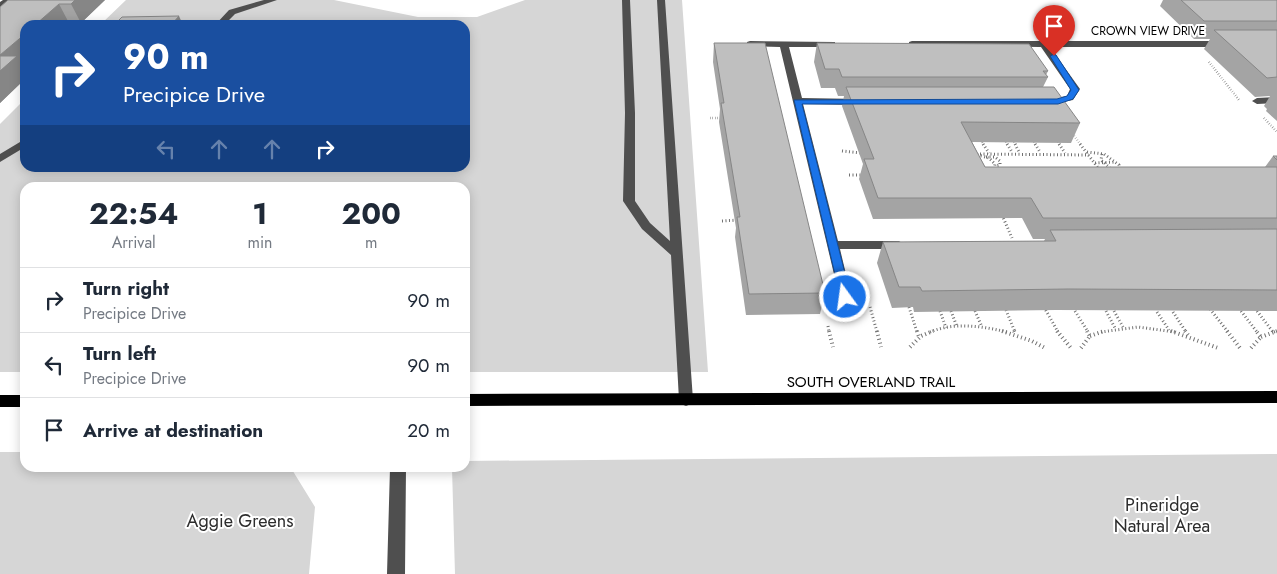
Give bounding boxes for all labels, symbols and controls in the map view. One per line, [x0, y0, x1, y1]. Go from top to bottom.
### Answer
pin [1033, 5, 1075, 56]
icon: arrive [1040, 12, 1068, 40]
street label: CROWN VIEW DRIVE [1091, 22, 1205, 40]
text: 90 m [123, 32, 209, 82]
icon: right [40, 40, 105, 105]
text: Precipice Drive [123, 78, 265, 110]
icon: left [152, 135, 180, 163]
icon: ahead [205, 135, 233, 163]
icon: ahead [258, 135, 286, 163]
icon: right [311, 135, 339, 163]
text: 22:54 [89, 192, 178, 235]
text: 1 [252, 192, 268, 235]
text: 200 [342, 192, 401, 235]
text: Arrival [112, 231, 156, 254]
text: min [247, 231, 272, 254]
text: m [365, 231, 377, 254]
position arrow [818, 270, 870, 322]
text: Turn right [83, 275, 169, 302]
icon: right [40, 286, 68, 314]
text: 90 m [407, 287, 450, 314]
text: Precipice Drive [83, 302, 186, 325]
text: Turn left [83, 340, 156, 367]
icon: left [40, 351, 68, 379]
text: 90 m [407, 352, 450, 379]
text: Precipice Drive [83, 367, 186, 390]
street label: SOUTH OVERLAND TRAIL [787, 371, 956, 393]
icon: arrive [40, 416, 68, 444]
text: Arrive at destination [83, 417, 263, 444]
text: 20 m [407, 417, 450, 444]
park label: Pineridge Natural Area [1114, 492, 1210, 539]
park label: Aggie Greens [187, 508, 293, 534]

